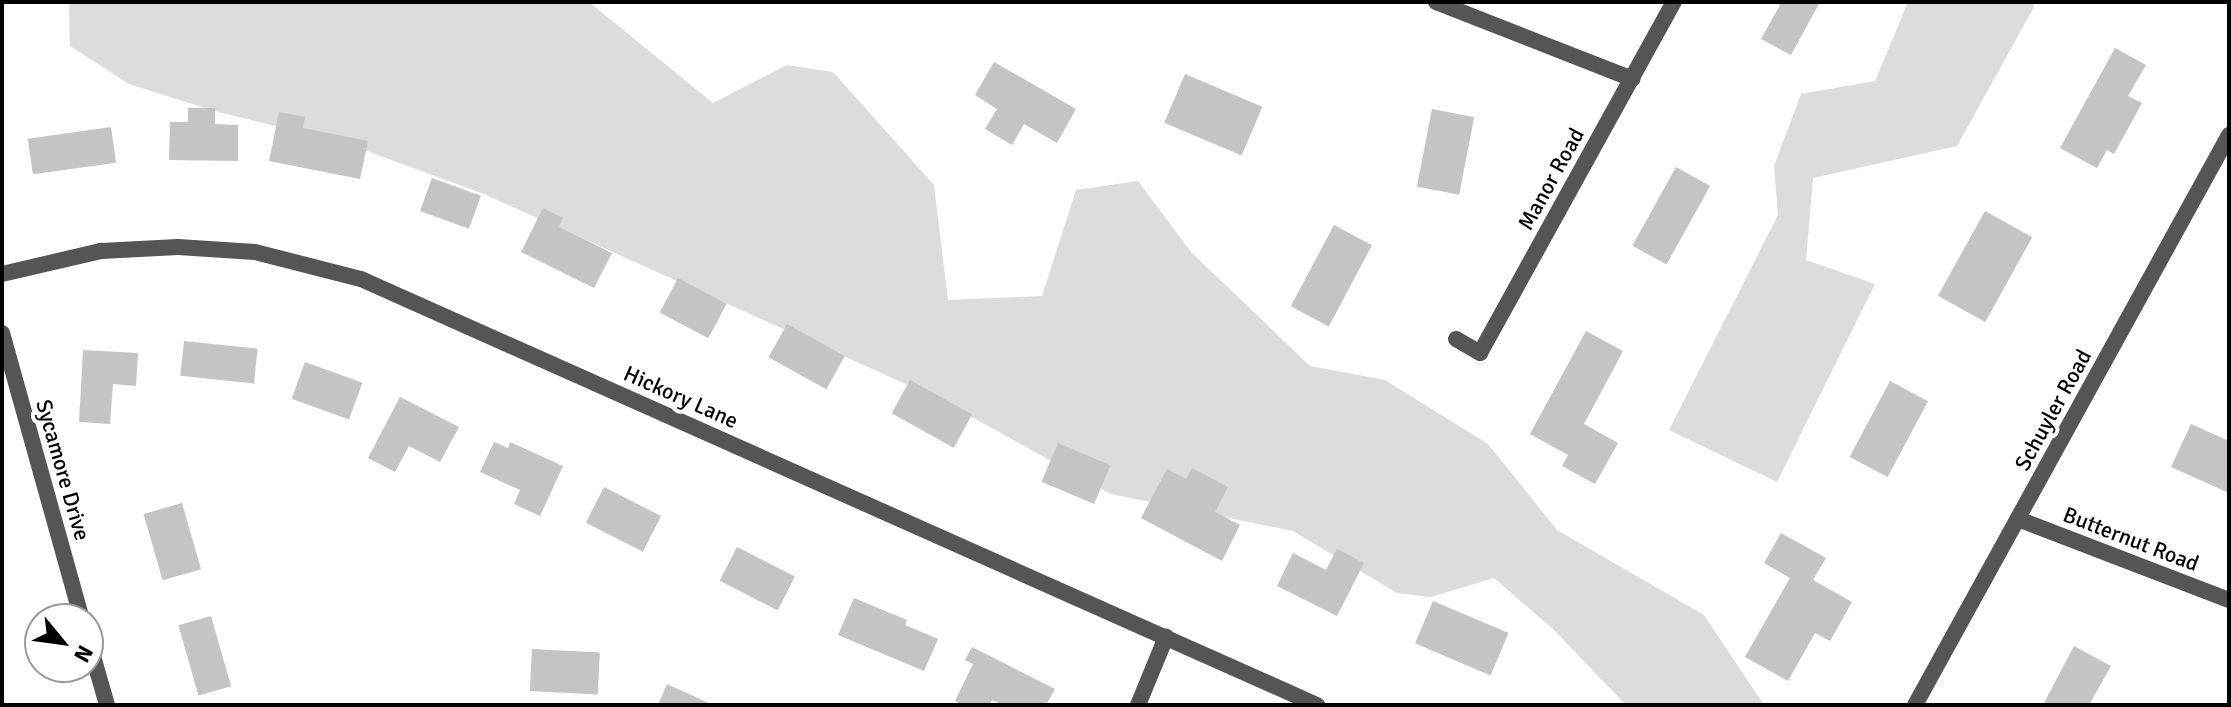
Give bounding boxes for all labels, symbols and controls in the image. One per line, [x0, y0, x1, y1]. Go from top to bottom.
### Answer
street label: Manor Road [1512, 123, 1590, 235]
street label: Schuyler Road [2009, 345, 2097, 475]
street label: Hickory Lane [620, 360, 742, 434]
street label: Sycamore Drive [30, 397, 96, 543]
street label: Butternut Road [2059, 501, 2203, 577]
north arrow [24, 603, 104, 683]
text: N [68, 641, 99, 667]

